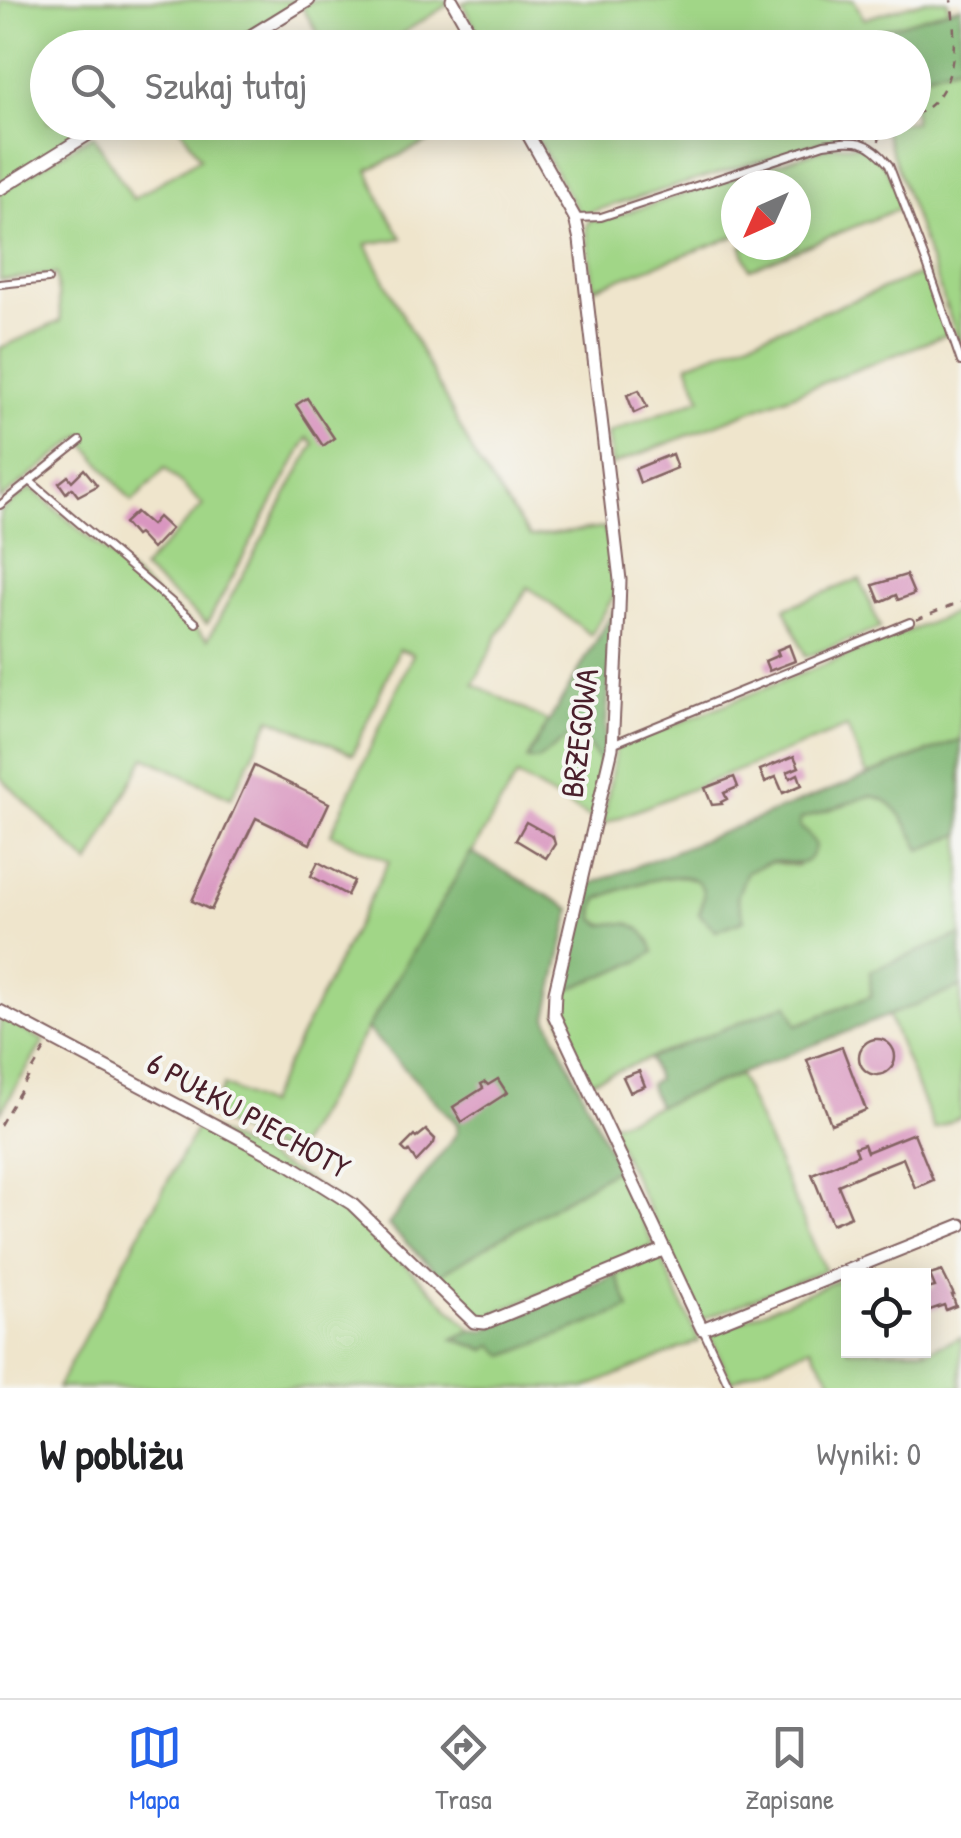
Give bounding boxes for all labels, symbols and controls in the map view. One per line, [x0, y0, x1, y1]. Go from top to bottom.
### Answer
search box [30, 30, 931, 140]
icon: search [65, 58, 120, 113]
text: Szukaj tutaj [145, 59, 307, 111]
north arrow [721, 170, 811, 260]
street label: BRZEGOWA [550, 666, 608, 800]
street label: 6 PUŁKU PIECHOTY [140, 1041, 358, 1189]
map controls [841, 1268, 931, 1358]
button: locate [841, 1268, 931, 1358]
text: W pobliżu [40, 1425, 183, 1482]
text: Wyniki: 0 [817, 1432, 921, 1475]
tab: Mapa [127, 1720, 182, 1818]
tab: Trasa [435, 1720, 492, 1818]
tab: Zapisane [745, 1720, 834, 1818]

